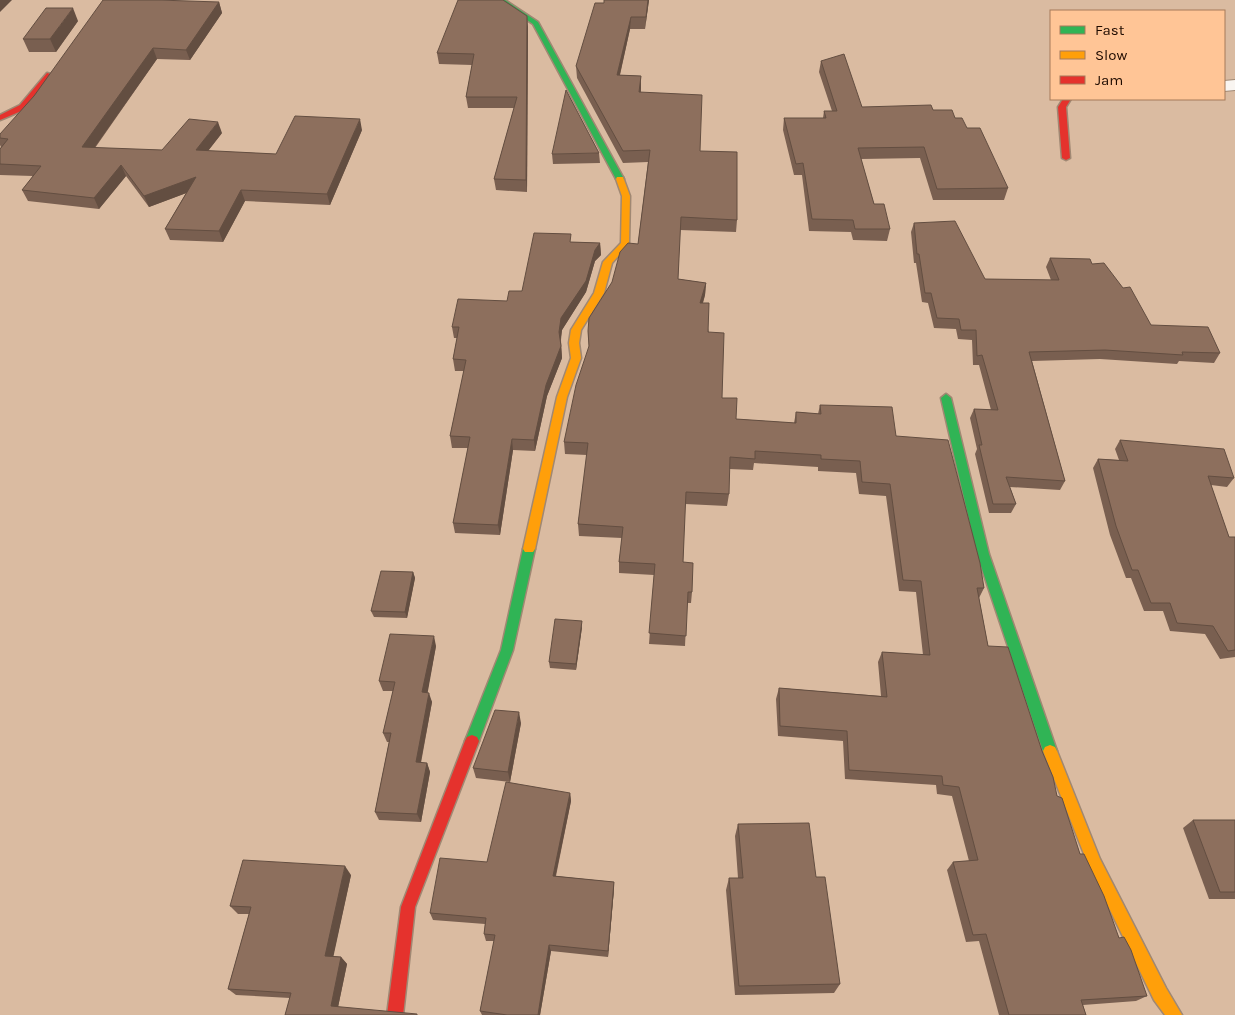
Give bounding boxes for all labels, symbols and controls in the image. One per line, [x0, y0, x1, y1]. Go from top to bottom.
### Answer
legend [1050, 10, 1225, 100]
text: Fast [1095, 21, 1125, 39]
text: Slow [1095, 46, 1127, 64]
text: Jam [1095, 71, 1123, 89]

